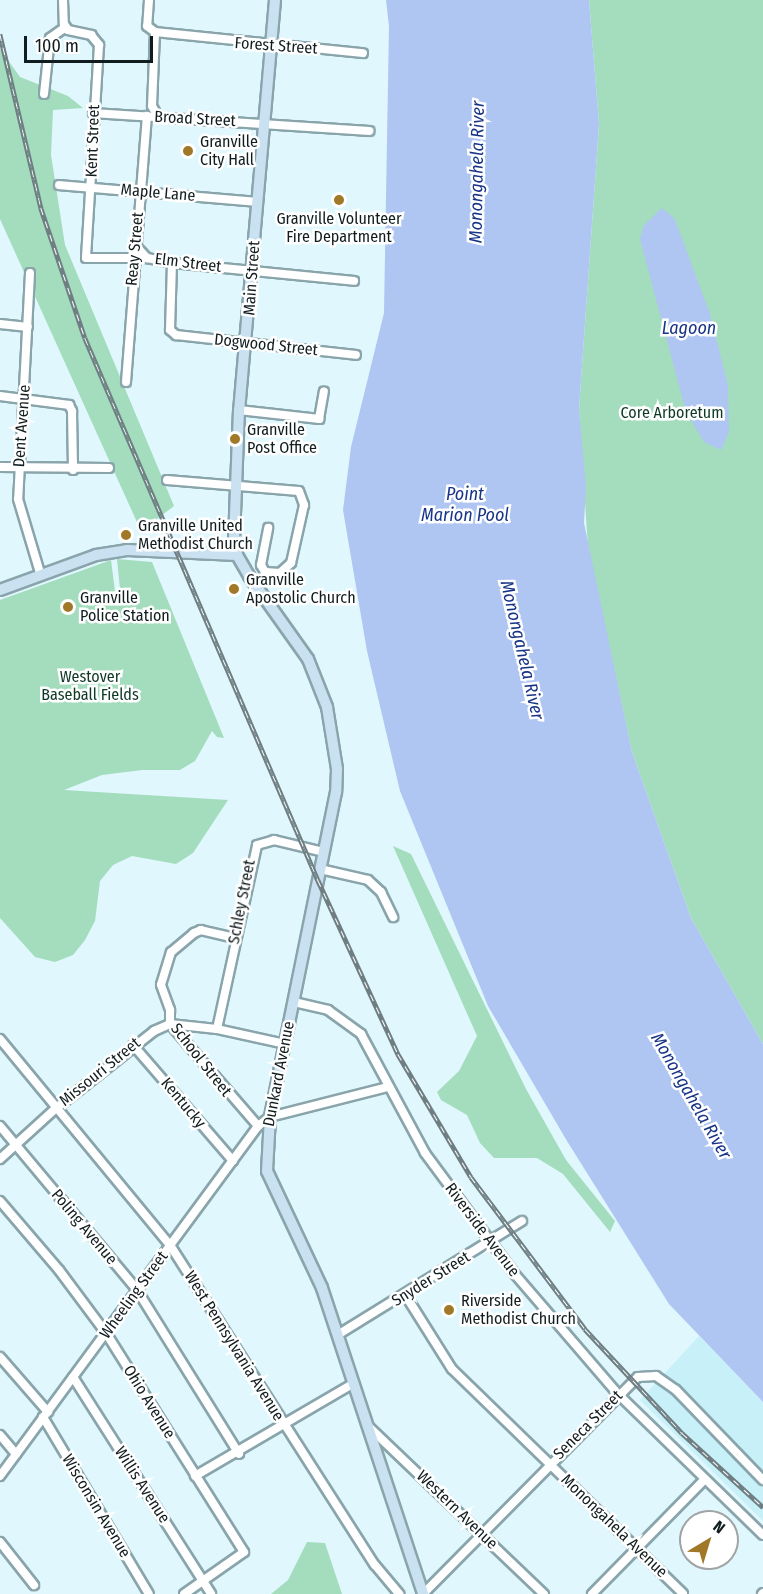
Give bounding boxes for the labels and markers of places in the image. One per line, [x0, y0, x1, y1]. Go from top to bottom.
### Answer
place label: Granville City Hall [200, 132, 258, 170]
marker: Granville City Hall [181, 144, 195, 158]
marker: Granville Volunteer Fire Department [332, 193, 346, 207]
place label: Granville Volunteer Fire Department [276, 209, 402, 247]
place label: Granville Post Office [247, 420, 317, 458]
marker: Granville Post Office [228, 432, 242, 446]
place label: Granville United Methodist Church [138, 516, 253, 554]
marker: Granville United Methodist Church [119, 528, 133, 542]
place label: Granville Apostolic Church [246, 570, 356, 608]
marker: Granville Apostolic Church [227, 582, 241, 596]
place label: Granville Police Station [80, 588, 170, 626]
marker: Granville Police Station [61, 600, 75, 614]
place label: Riverside Methodist Church [461, 1291, 576, 1329]
marker: Riverside Methodist Church [442, 1303, 456, 1317]

